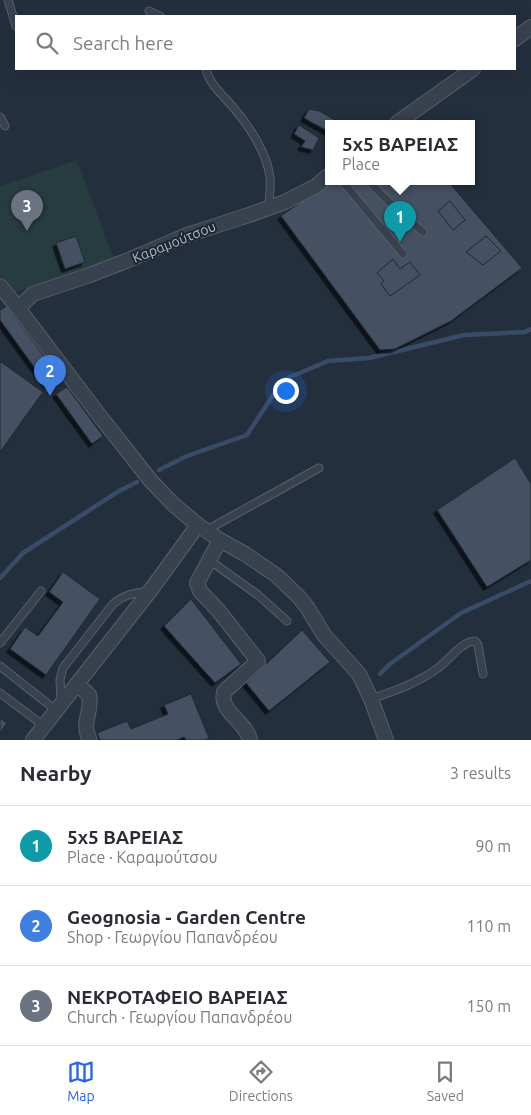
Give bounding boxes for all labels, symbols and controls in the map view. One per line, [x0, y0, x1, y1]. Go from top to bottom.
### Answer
search box [15, 15, 516, 70]
icon: search [33, 29, 61, 57]
text: Search here [73, 32, 173, 54]
popup [325, 120, 475, 185]
text: 5x5 ΒΑΡΕΙΑΣ [342, 133, 458, 155]
text: Place [342, 155, 380, 173]
pin: 3 [11, 190, 43, 231]
pin: 1 [384, 201, 416, 242]
street label: Καραμούτσου [130, 218, 218, 266]
pin: 2 [34, 355, 66, 396]
your location [273, 378, 299, 404]
text: Nearby [20, 761, 91, 785]
text: 3 results [450, 764, 511, 782]
text: 5x5 ΒΑΡΕΙΑΣ [67, 826, 183, 848]
text: 1 [31, 837, 41, 855]
text: 90 m [475, 837, 511, 855]
text: Place · Καραμούτσου [67, 848, 218, 866]
text: Geognosia - Garden Centre [67, 906, 306, 928]
text: 2 [31, 917, 41, 935]
text: 110 m [466, 917, 511, 935]
text: Shop · Γεωργίου Παπανδρέου [67, 928, 278, 946]
text: ΝΕΚΡΟΤΑΦΕΙΟ ΒΑΡΕΙΑΣ [67, 986, 288, 1008]
text: 3 [31, 997, 41, 1015]
text: 150 m [466, 997, 511, 1015]
text: Church · Γεωργίου Παπανδρέου [67, 1008, 292, 1026]
tab: Map [67, 1058, 95, 1104]
tab: Directions [229, 1058, 293, 1104]
tab: Saved [427, 1058, 464, 1104]

